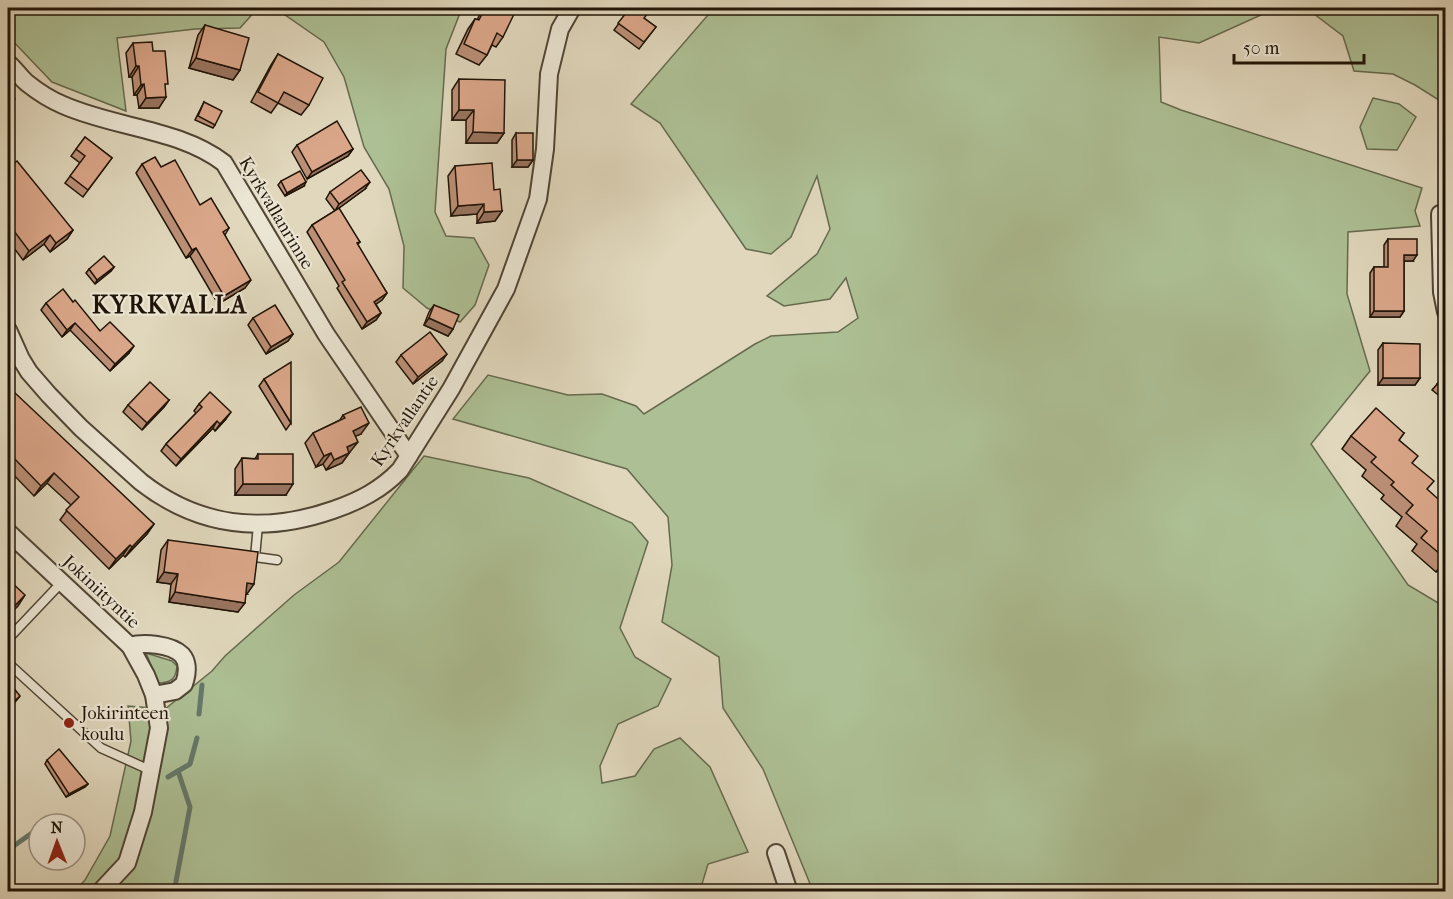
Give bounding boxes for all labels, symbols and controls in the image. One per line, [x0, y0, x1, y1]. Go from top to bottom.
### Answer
scale bar [1234, 27, 1364, 65]
text: 50 m [1243, 38, 1280, 59]
street label: Kyrkvallanrinne [234, 153, 318, 273]
district label: KYRKVALLA [92, 291, 248, 319]
street label: Kyrkvallantie [367, 371, 443, 470]
street label: Jokiniityntie [57, 550, 144, 633]
place label: Jokirinteen koulu [79, 703, 170, 745]
marker: Jokirinteen koulu [62, 716, 76, 730]
north arrow [27, 812, 87, 872]
text: N [51, 818, 64, 837]

